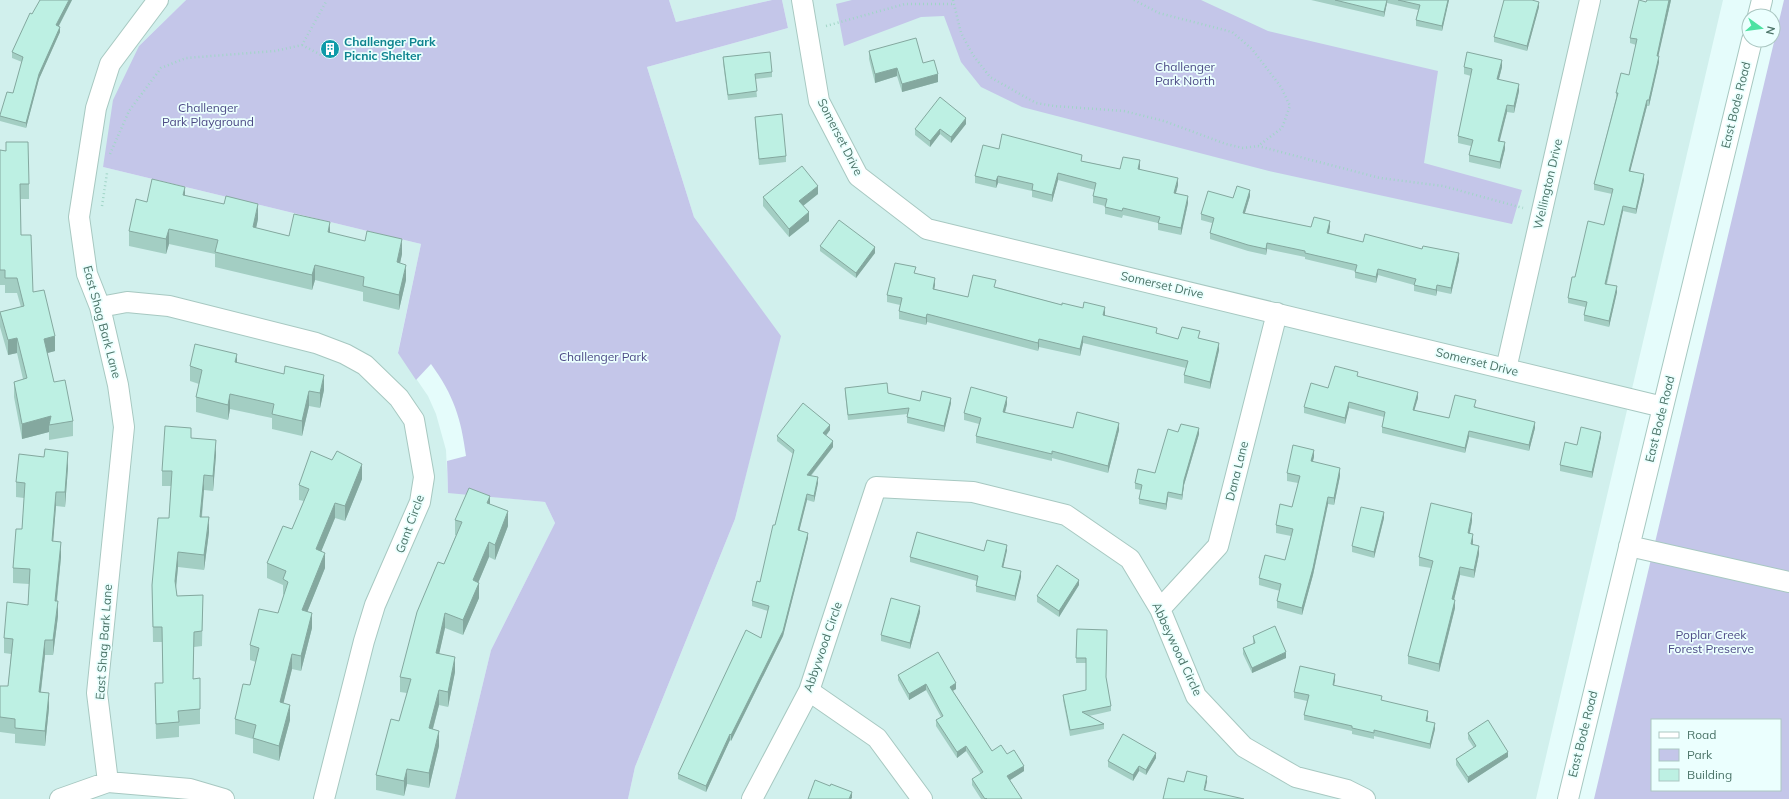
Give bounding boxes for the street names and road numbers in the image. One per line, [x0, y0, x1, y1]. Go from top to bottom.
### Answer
street label: East Bode Road [1718, 60, 1754, 150]
street label: Somerset Drive [815, 96, 866, 178]
street label: Wellington Drive [1530, 137, 1565, 230]
street label: East Shag Bark Lane [80, 264, 125, 380]
street label: Somerset Drive [1119, 268, 1205, 301]
street label: Somerset Drive [1434, 344, 1520, 379]
street label: East Bode Road [1642, 374, 1678, 464]
street label: Dana Lane [1222, 440, 1251, 502]
street label: Gant Circle [392, 493, 427, 555]
street label: East Shag Bark Lane [92, 584, 115, 700]
street label: Abbywood Circle [800, 600, 845, 694]
street label: Abbeywood Circle [1149, 600, 1206, 698]
street label: East Bode Road [1565, 689, 1601, 779]

